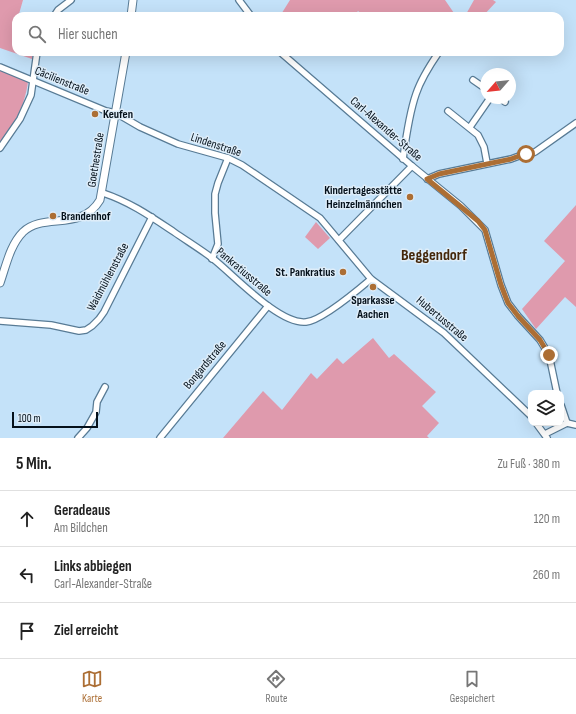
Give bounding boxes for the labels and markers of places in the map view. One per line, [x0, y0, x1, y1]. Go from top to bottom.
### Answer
place label: Keufen [103, 107, 133, 122]
marker: Keufen [90, 109, 100, 119]
place label: Kindertagesstätte Heinzelmännchen [324, 183, 402, 212]
marker: Kindertagesstätte Heinzelmännchen [405, 192, 415, 202]
place label: Brandenhof [61, 209, 111, 224]
marker: Brandenhof [48, 211, 58, 221]
place label: St. Pankratius [276, 265, 335, 280]
marker: St. Pankratius [338, 267, 348, 277]
marker: Sparkasse Aachen [368, 282, 378, 292]
place label: Sparkasse Aachen [351, 293, 395, 322]

